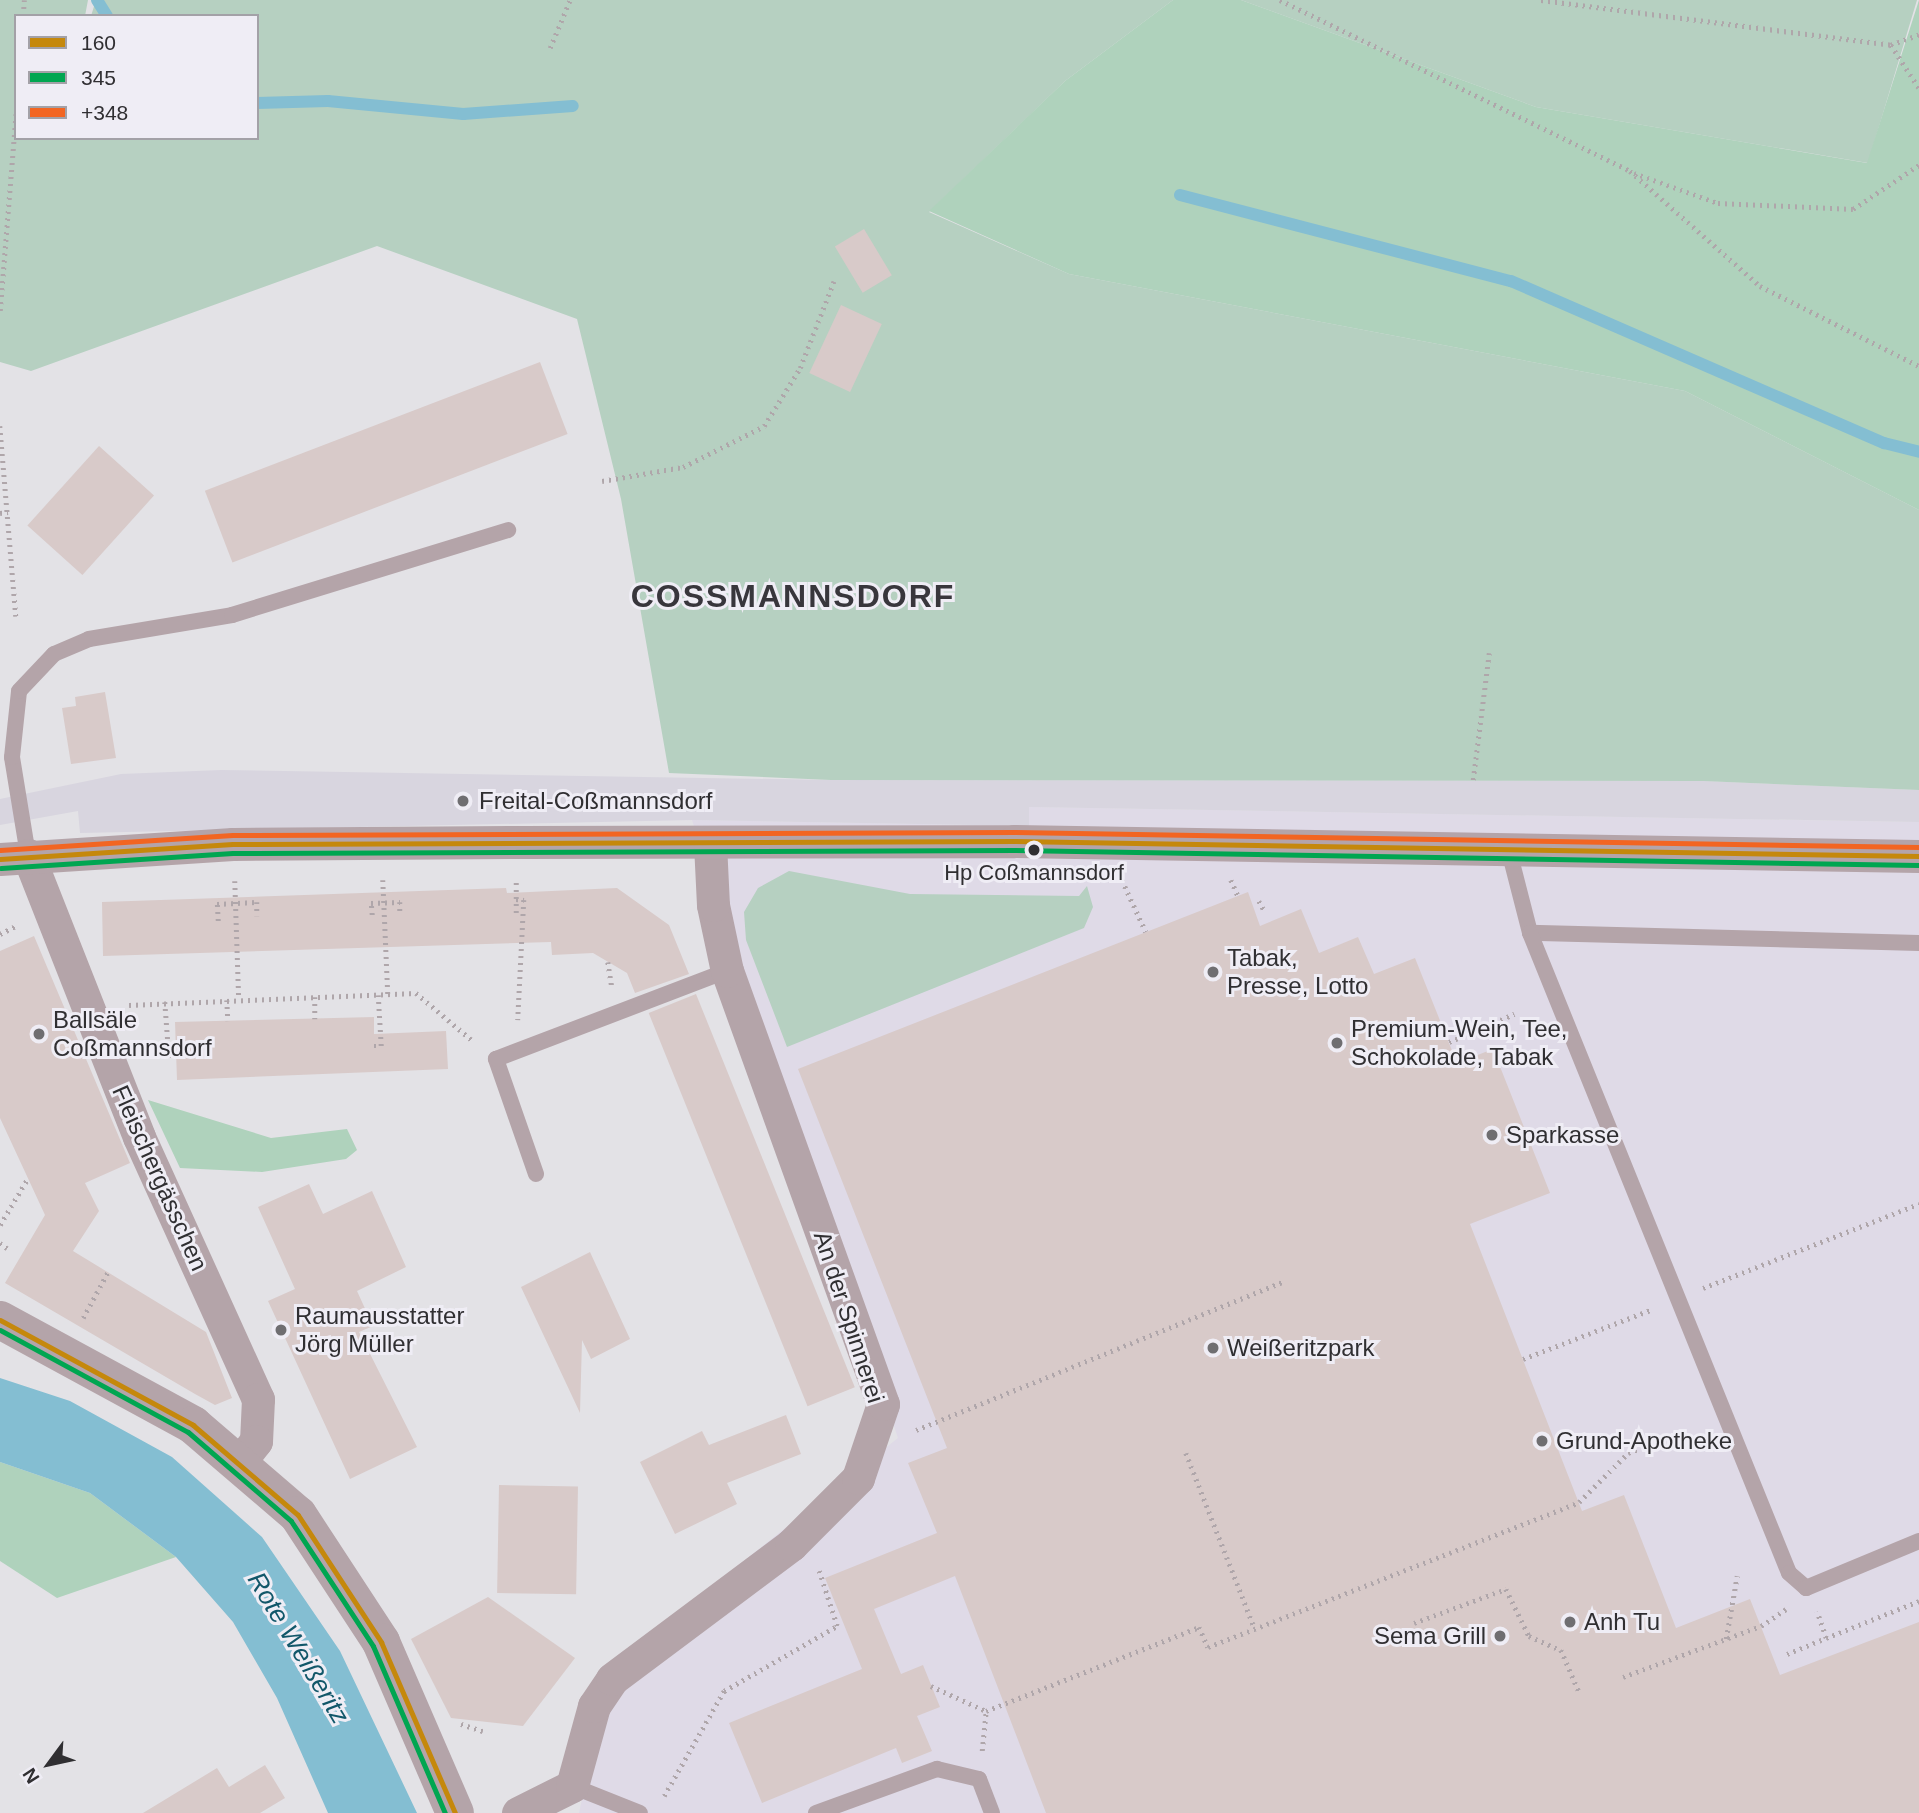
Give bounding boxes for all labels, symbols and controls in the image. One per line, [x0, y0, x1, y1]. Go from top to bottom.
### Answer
legend [14, 14, 259, 140]
text: 160 [81, 31, 116, 54]
text: 345 [81, 66, 116, 89]
text: +348 [81, 101, 128, 124]
district label: COSSMANNSDORF [632, 577, 954, 615]
place label: Freital-Coßmannsdorf [479, 787, 712, 815]
marker: Freital-Coßmannsdorf [453, 791, 473, 811]
marker: Hp Coßmannsdorf [1027, 843, 1041, 857]
place label: Hp Coßmannsdorf [944, 860, 1124, 886]
place label: Tabak, Presse, Lotto [1227, 944, 1368, 1000]
marker: Tabak, Presse, Lotto [1205, 964, 1221, 980]
place label: Ballsäle Coßmannsdorf [53, 1006, 212, 1062]
place label: Premium-Wein, Tee, Schokolade, Tabak [1351, 1015, 1568, 1071]
marker: Ballsäle Coßmannsdorf [31, 1026, 47, 1042]
marker: Premium-Wein, Tee, Schokolade, Tabak [1329, 1035, 1345, 1051]
street label: Fleischergässchen [106, 1081, 214, 1275]
place label: Sparkasse [1506, 1121, 1619, 1149]
marker: Sparkasse [1484, 1127, 1500, 1143]
street label: An der Spinnerei [808, 1228, 890, 1406]
place label: Raumausstatter Jörg Müller [295, 1302, 464, 1358]
marker: Raumausstatter Jörg Müller [273, 1322, 289, 1338]
place label: Weißeritzpark [1227, 1334, 1375, 1362]
marker: Weißeritzpark [1205, 1340, 1221, 1356]
place label: Grund-Apotheke [1556, 1427, 1732, 1455]
marker: Grund-Apotheke [1534, 1433, 1550, 1449]
water label: Rote Weißeritz [240, 1566, 356, 1730]
place label: Anh Tu [1584, 1608, 1660, 1636]
marker: Anh Tu [1562, 1614, 1578, 1630]
place label: Sema Grill [1374, 1622, 1486, 1650]
marker: Sema Grill [1492, 1628, 1508, 1644]
north arrow [14, 1729, 84, 1799]
text: N [18, 1764, 44, 1787]

